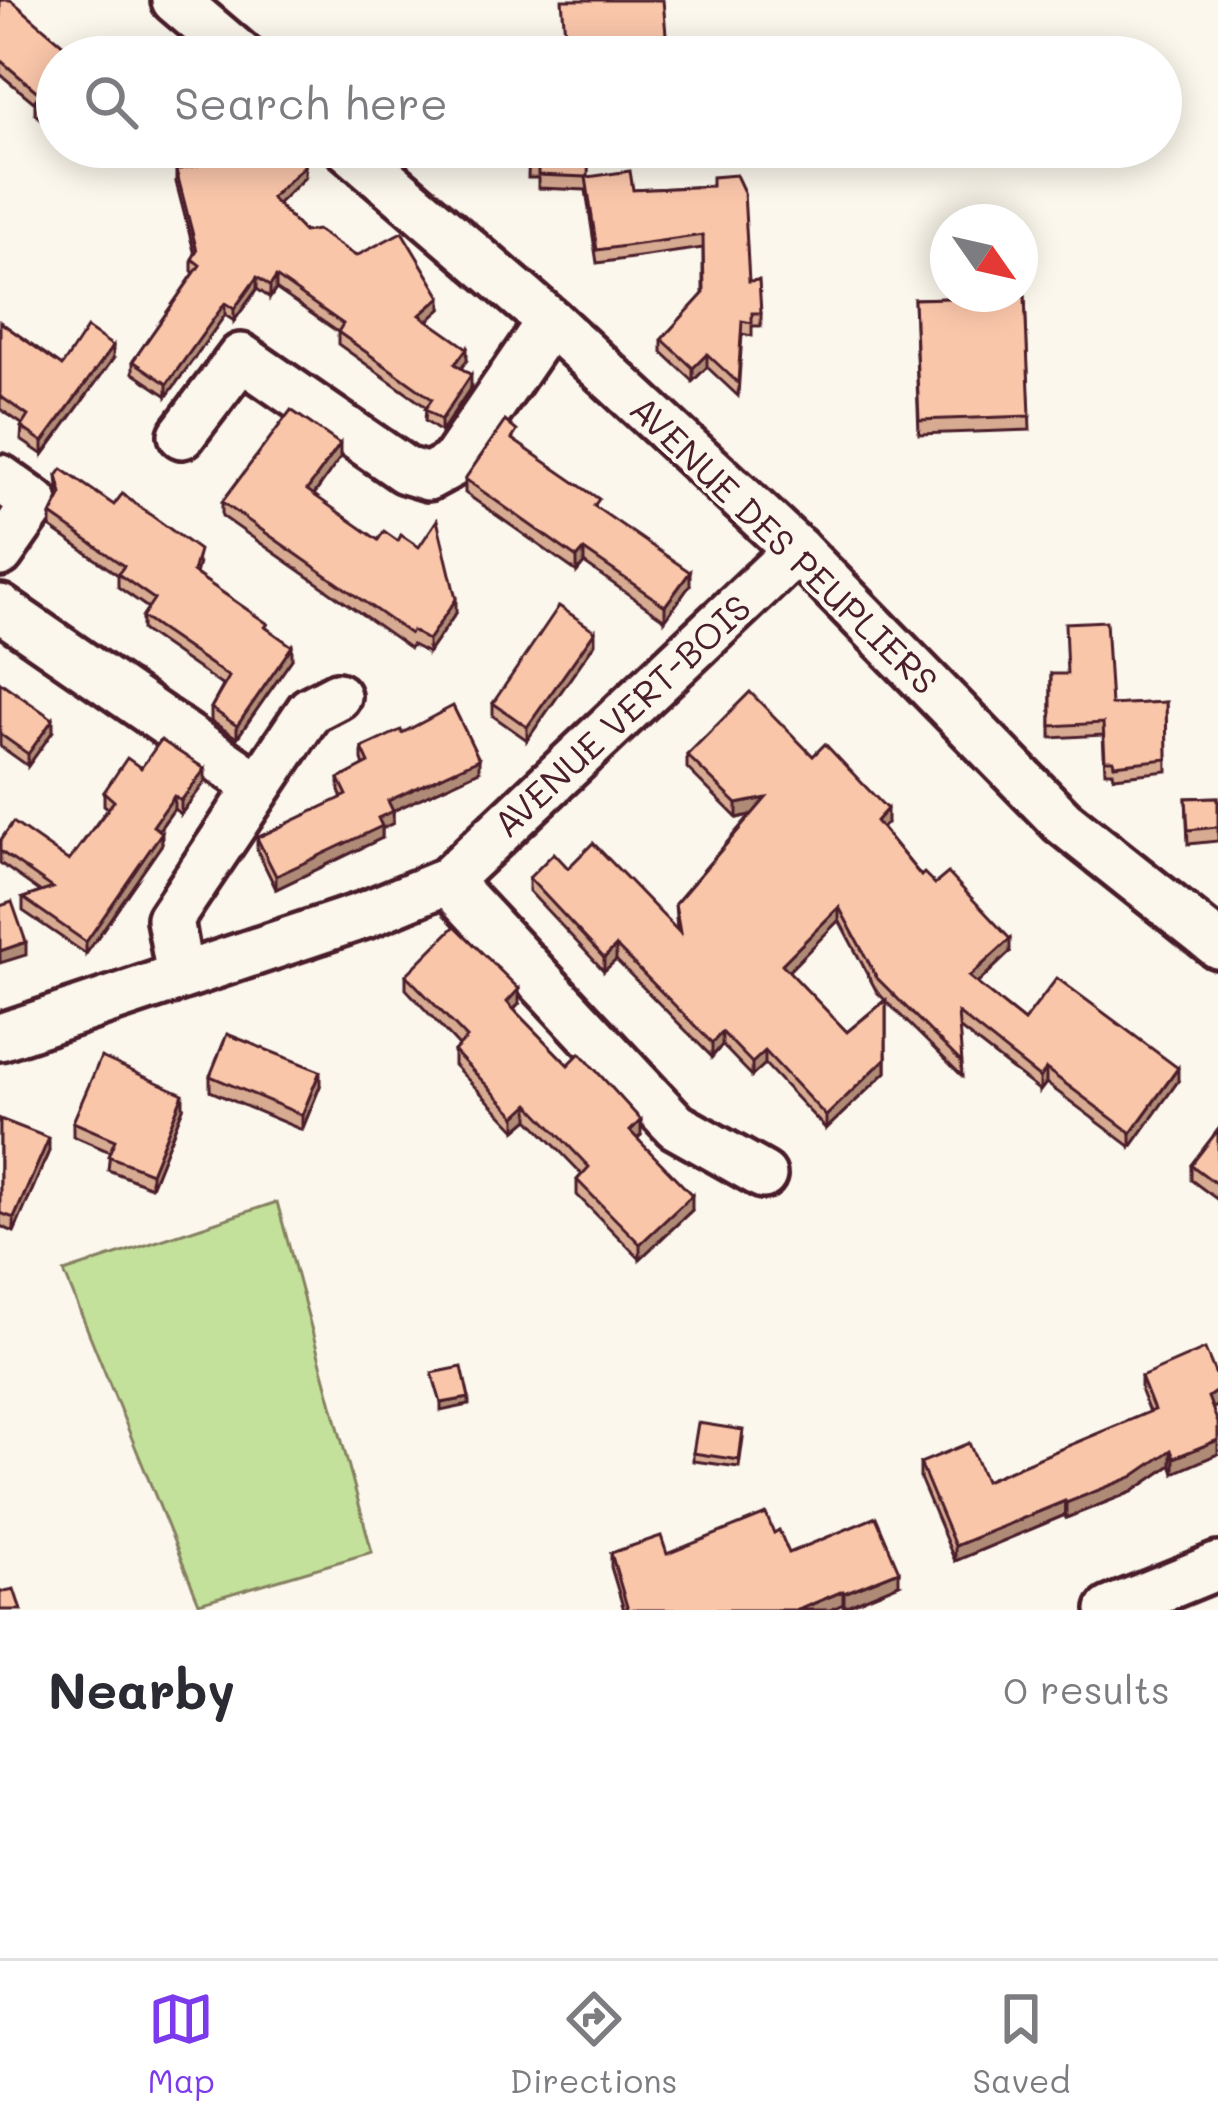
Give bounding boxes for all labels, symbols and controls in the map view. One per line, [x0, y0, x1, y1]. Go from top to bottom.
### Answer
search box [36, 36, 1182, 168]
icon: search [78, 69, 144, 135]
text: Search here [174, 73, 448, 131]
north arrow [930, 204, 1038, 312]
street label: AVENUE DES PEUPLIERS [621, 384, 949, 703]
street label: AVENUE VERT-BOIS [482, 583, 760, 846]
text: Nearby [48, 1655, 235, 1722]
text: 0 results [1004, 1663, 1170, 1714]
tab: Map [148, 1986, 215, 2101]
tab: Directions [510, 1986, 677, 2101]
tab: Saved [973, 1986, 1070, 2101]

